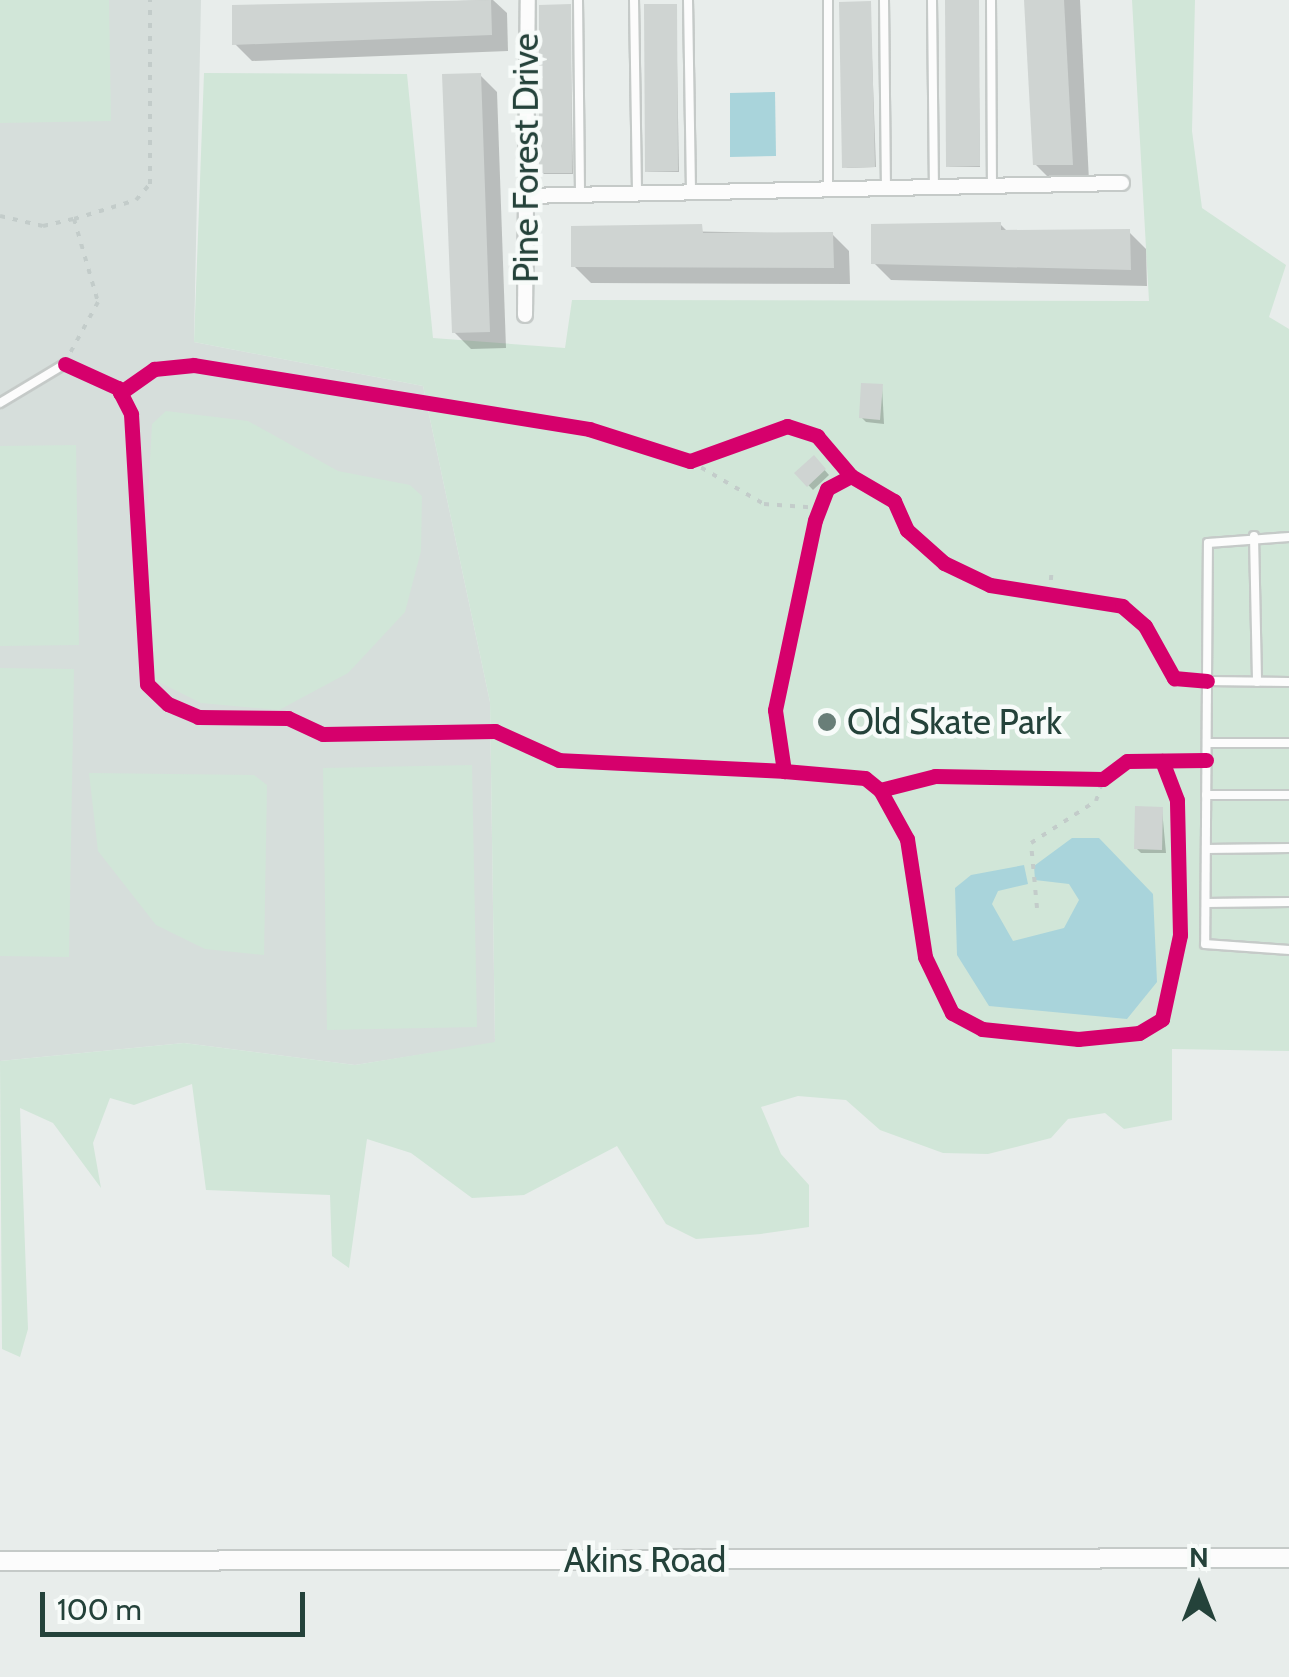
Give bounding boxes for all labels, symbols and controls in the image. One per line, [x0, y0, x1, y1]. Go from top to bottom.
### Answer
street label: Pine Forest Drive [505, 33, 547, 283]
place label: Old Skate Park [847, 701, 1062, 743]
marker: Old Skate Park [816, 711, 838, 733]
north arrow [1149, 1537, 1249, 1637]
street label: Akins Road [564, 1539, 726, 1581]
text: N [1189, 1540, 1209, 1574]
scale bar [45, 1572, 310, 1634]
text: 100 m [57, 1591, 142, 1628]

